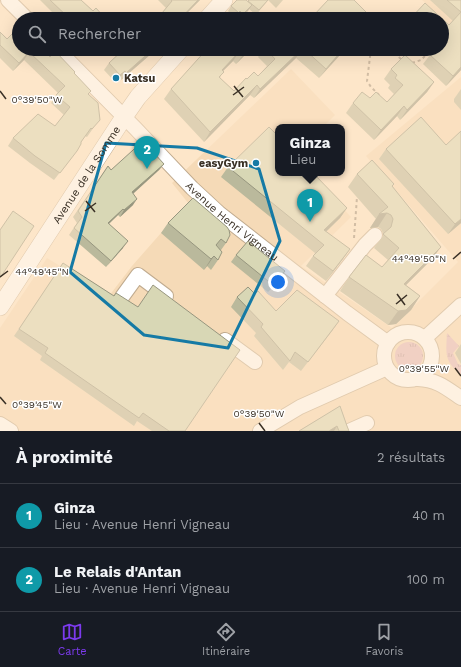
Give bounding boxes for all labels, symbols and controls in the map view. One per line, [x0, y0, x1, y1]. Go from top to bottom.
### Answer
search box [12, 12, 449, 56]
icon: search [26, 23, 48, 45]
text: Rechercher [58, 25, 141, 43]
place label: Katsu [124, 72, 155, 85]
marker: Katsu [111, 73, 121, 83]
text: 0°39'50"W [12, 94, 63, 105]
street label: Avenue de la Somme [50, 124, 123, 226]
popup [275, 124, 345, 176]
text: Ginza [290, 134, 330, 152]
pin: 2 [134, 136, 160, 169]
text: Lieu [290, 152, 316, 167]
place label: easyGym [199, 157, 248, 170]
marker: easyGym [251, 158, 261, 168]
street label: Avenue Henri Vigneau [183, 179, 281, 264]
pin: 1 [297, 189, 323, 222]
text: 44°49'50"N [392, 253, 446, 264]
text: 44°49'45"N [15, 266, 69, 277]
your location [268, 272, 288, 292]
text: 0°39'55"W [399, 363, 450, 374]
text: 0°39'45"W [12, 399, 62, 410]
text: 0°39'50"W [234, 408, 285, 419]
text: À proximité [16, 447, 113, 467]
text: 2 résultats [377, 450, 445, 465]
text: Ginza [54, 499, 95, 517]
text: 1 [26, 508, 32, 523]
text: 40 m [412, 508, 445, 523]
text: Lieu · Avenue Henri Vigneau [54, 517, 230, 532]
text: Le Relais d'Antan [54, 563, 181, 581]
text: 2 [25, 572, 33, 587]
text: 100 m [407, 572, 445, 587]
text: Lieu · Avenue Henri Vigneau [54, 581, 230, 596]
tab: Carte [58, 621, 87, 658]
tab: Itinéraire [202, 621, 250, 658]
tab: Favoris [366, 621, 403, 658]

